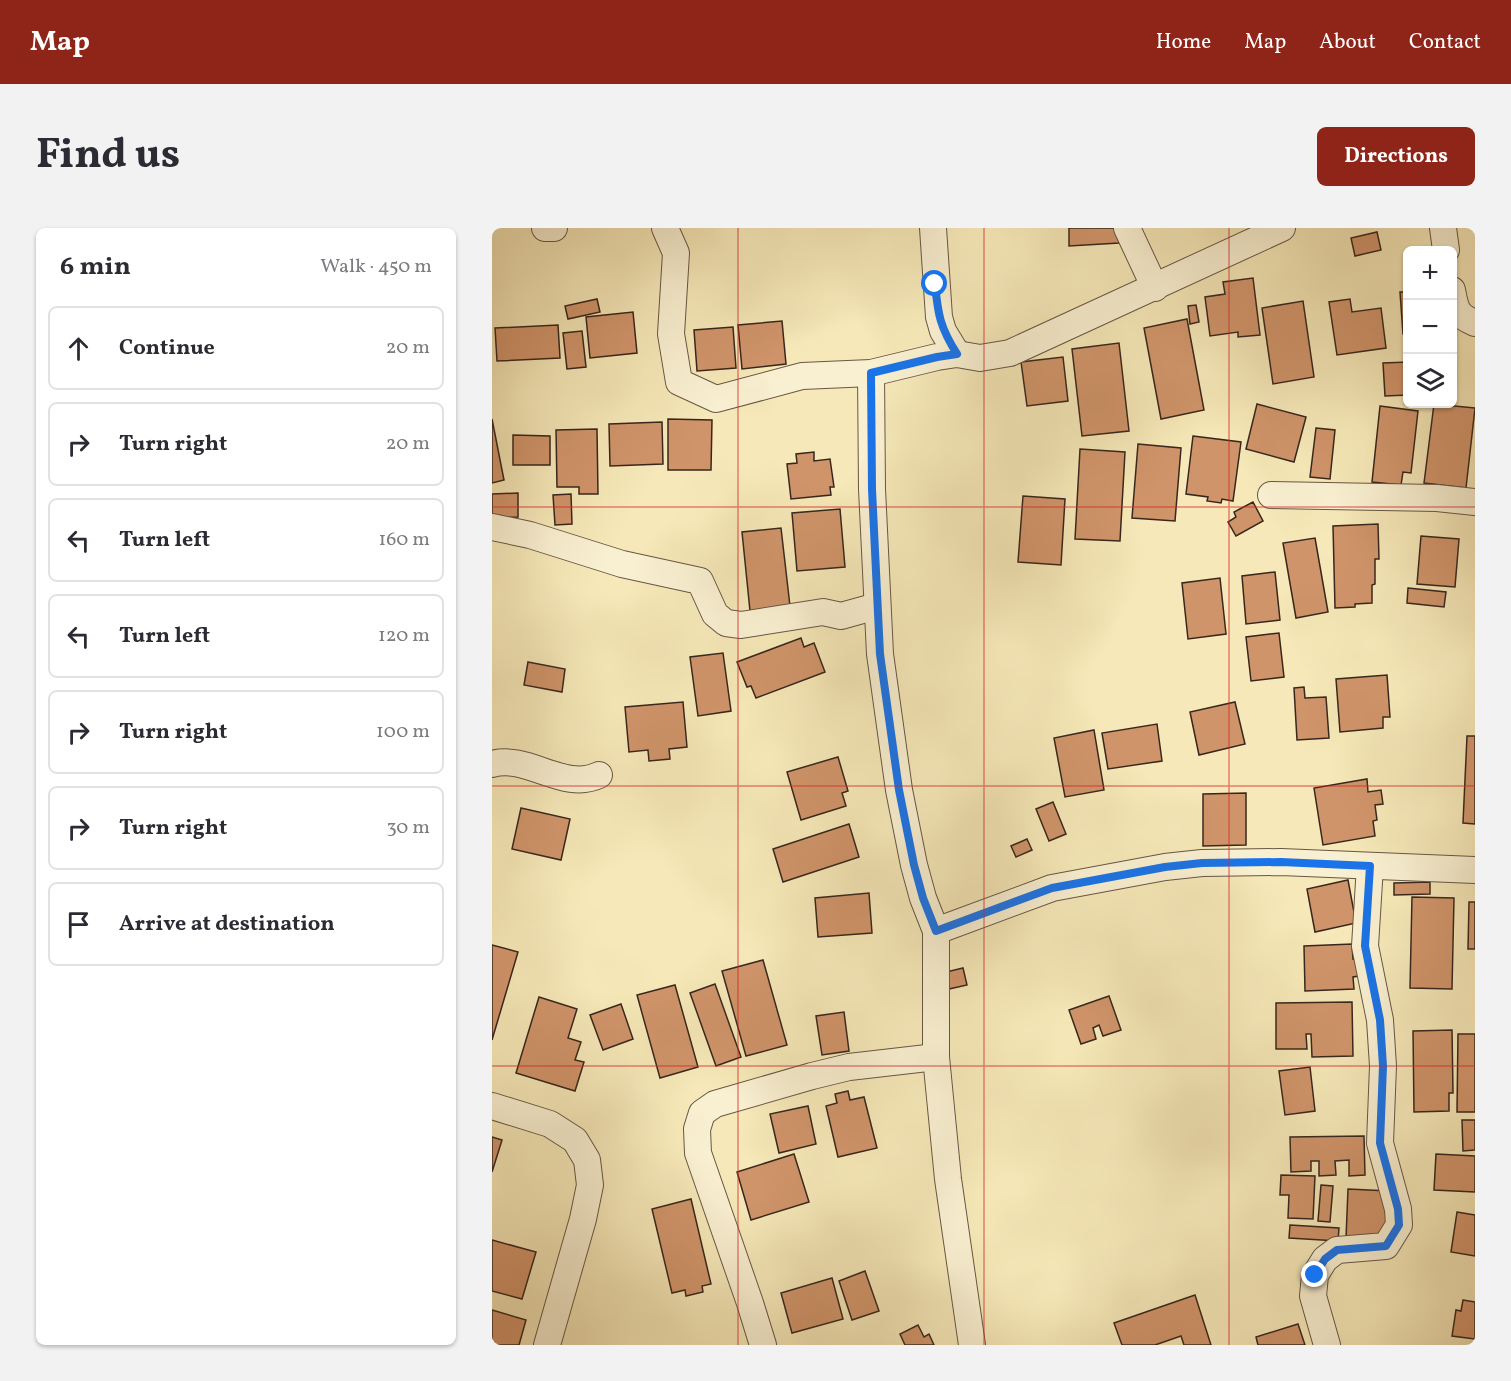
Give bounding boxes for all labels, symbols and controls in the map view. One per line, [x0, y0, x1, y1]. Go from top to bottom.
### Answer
text: Map [30, 23, 90, 62]
text: Home [1156, 28, 1211, 57]
text: Map [1244, 28, 1286, 57]
text: About [1319, 28, 1376, 57]
text: Contact [1409, 28, 1481, 57]
text: Find us [36, 127, 180, 186]
button: Directions [1317, 127, 1475, 186]
map controls [1403, 246, 1457, 408]
button: + [1403, 246, 1457, 300]
text: 6 min [60, 249, 131, 285]
text: Walk · 450 m [320, 253, 432, 281]
route start [921, 270, 947, 296]
button: − [1403, 300, 1457, 354]
icon: ahead [62, 332, 95, 365]
text: Continue [119, 333, 215, 364]
text: 20 m [386, 334, 430, 362]
button: layers [1403, 354, 1457, 408]
icon: right [62, 428, 95, 461]
text: Turn right [119, 429, 227, 460]
text: 20 m [386, 430, 430, 458]
icon: left [62, 524, 95, 557]
text: Turn left [119, 525, 210, 556]
text: 160 m [378, 526, 430, 554]
icon: left [62, 620, 95, 653]
text: Turn left [119, 621, 210, 652]
text: 120 m [378, 622, 430, 650]
icon: right [62, 716, 95, 749]
text: Turn right [119, 717, 227, 748]
text: 100 m [376, 718, 430, 746]
icon: right [62, 812, 95, 845]
text: Turn right [119, 813, 227, 844]
text: 30 m [386, 814, 430, 842]
icon: arrive [62, 908, 95, 941]
text: Arrive at destination [119, 909, 335, 940]
route end [1301, 1261, 1327, 1287]

